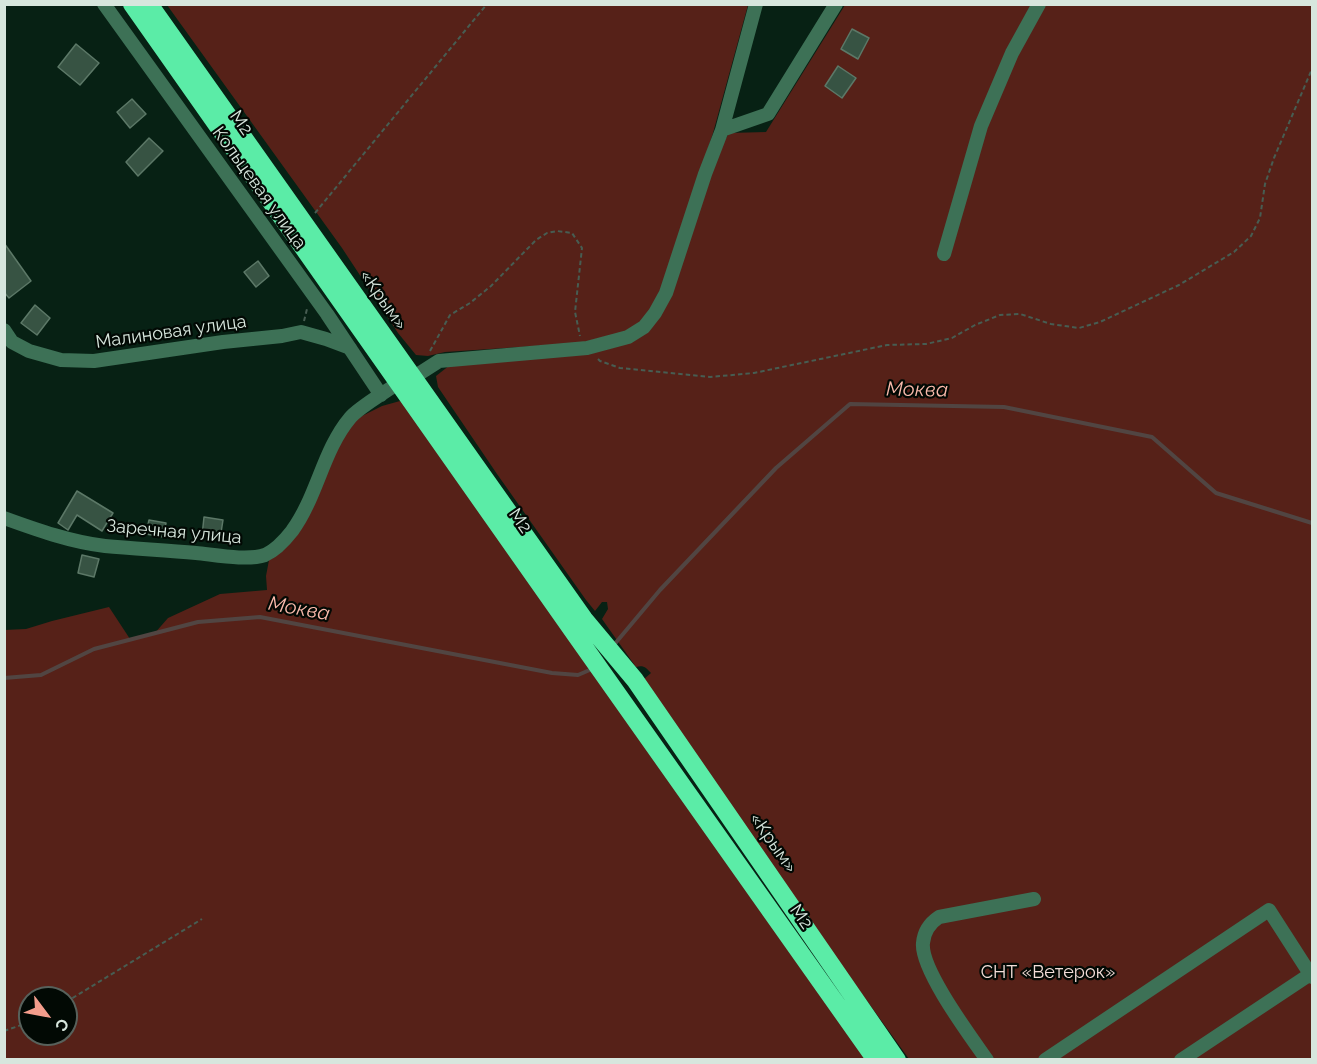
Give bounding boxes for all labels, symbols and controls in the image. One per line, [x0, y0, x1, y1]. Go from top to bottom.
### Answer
street label: М2 [225, 106, 257, 140]
street label: Кольцевая улица [207, 123, 311, 253]
street label: «Крым» [355, 266, 411, 334]
street label: Малиновая улица [94, 311, 248, 353]
water label: Моква [886, 377, 948, 403]
street label: М2 [504, 504, 536, 538]
street label: Заречная улица [105, 515, 243, 549]
water label: Моква [266, 592, 332, 626]
street label: «Крым» [745, 809, 801, 877]
street label: М2 [785, 900, 817, 934]
park label: СНТ «Ветерок» [981, 962, 1115, 984]
north arrow [18, 986, 78, 1046]
text: С [51, 1015, 73, 1034]

